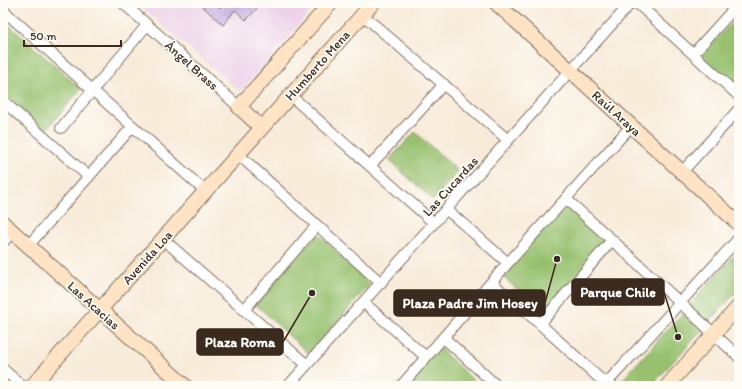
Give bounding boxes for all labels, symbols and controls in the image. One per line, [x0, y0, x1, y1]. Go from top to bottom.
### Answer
scale bar [24, 22, 121, 48]
street label: Humberto Mena [282, 27, 353, 104]
text: 50 m [30, 29, 56, 43]
street label: Ángel Brass [162, 37, 222, 93]
street label: Raúl Araya [589, 87, 645, 139]
street label: Las Cucardas [420, 153, 481, 219]
street label: Avenida Loa [119, 227, 176, 287]
street label: Las Acacias [65, 278, 123, 333]
callout: Parque Chile [572, 279, 664, 305]
text: Parque Chile [580, 284, 656, 301]
callout: Plaza Padre Jim Hosey [394, 290, 545, 316]
text: Plaza Padre Jim Hosey [402, 295, 538, 312]
callout: Plaza Roma [197, 329, 283, 355]
text: Plaza Roma [205, 334, 276, 351]

